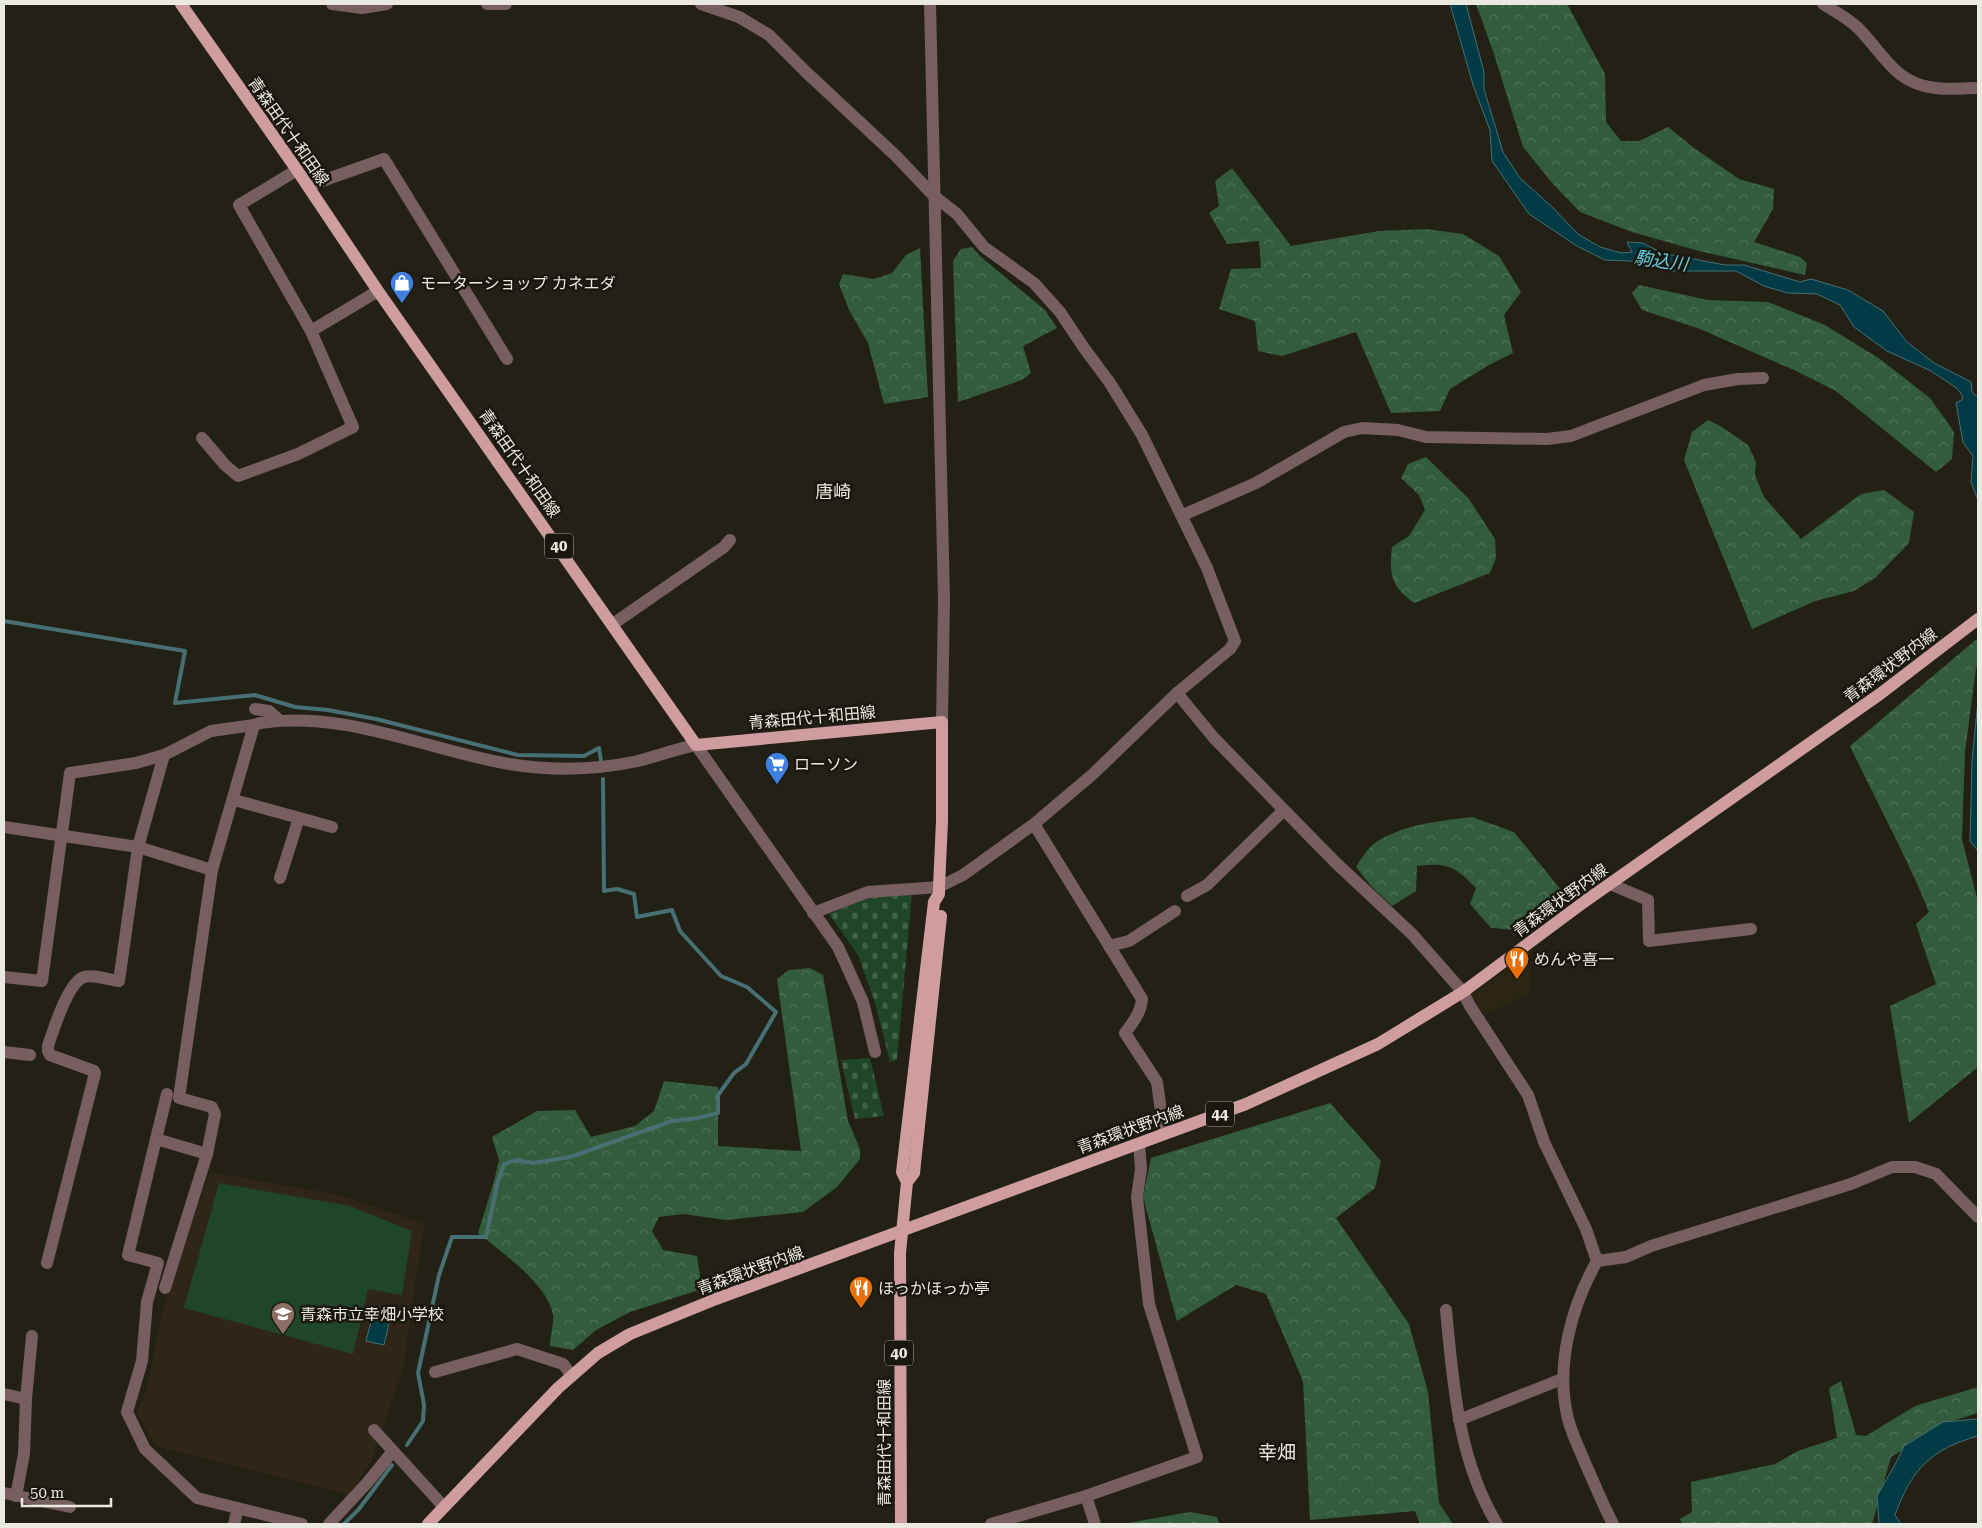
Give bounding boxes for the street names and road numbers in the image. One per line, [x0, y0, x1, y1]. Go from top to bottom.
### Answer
street label: 青森田代十和田線 [244, 73, 333, 189]
street label: 青森田代十和田線 [475, 405, 564, 521]
road number: 40 [545, 534, 573, 558]
street label: 青森環状野内線 [1840, 624, 1941, 707]
street label: 青森田代十和田線 [747, 702, 877, 733]
street label: 青森環状野内線 [1509, 860, 1611, 941]
street label: 青森環状野内線 [1074, 1101, 1186, 1158]
road number: 44 [1206, 1102, 1234, 1126]
street label: 青森環状野内線 [694, 1242, 806, 1299]
road number: 40 [885, 1340, 913, 1366]
street label: 青森田代十和田線 [875, 1379, 894, 1507]

